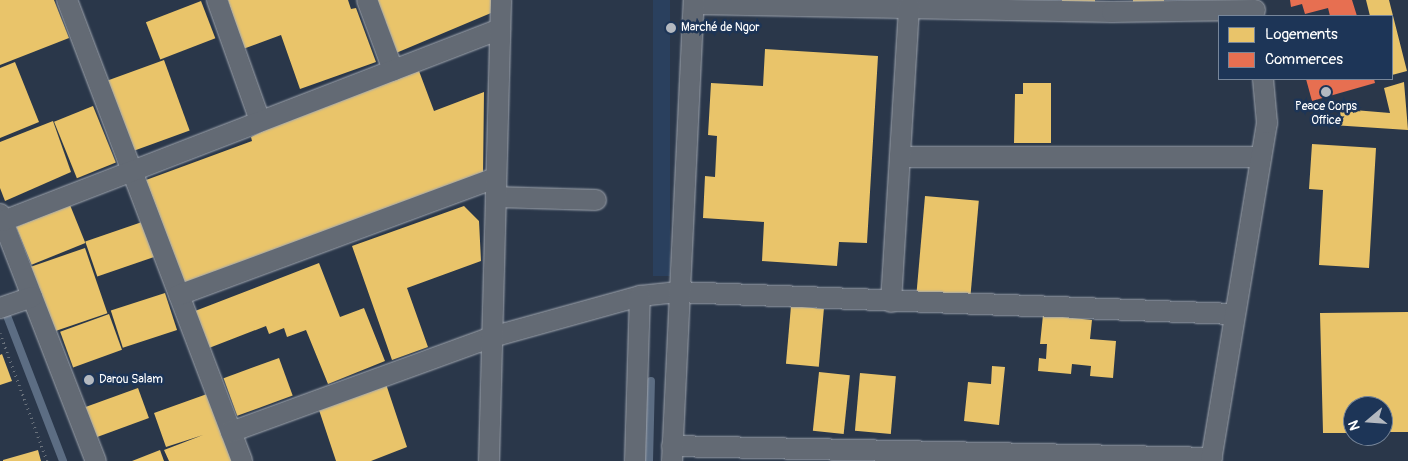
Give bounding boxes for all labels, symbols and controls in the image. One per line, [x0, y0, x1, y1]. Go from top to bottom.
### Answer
legend [1218, 15, 1393, 80]
place label: Marché de Ngor [681, 21, 760, 35]
marker: Marché de Ngor [665, 22, 677, 34]
text: Logements [1265, 25, 1338, 44]
text: Commerces [1265, 50, 1343, 69]
marker: Peace Corps Office [1320, 86, 1332, 98]
place label: Peace Corps Office [1295, 100, 1357, 128]
place label: Darou Salam [99, 373, 163, 387]
marker: Darou Salam [83, 374, 95, 386]
north arrow [1343, 396, 1393, 446]
text: N [1345, 418, 1364, 433]

